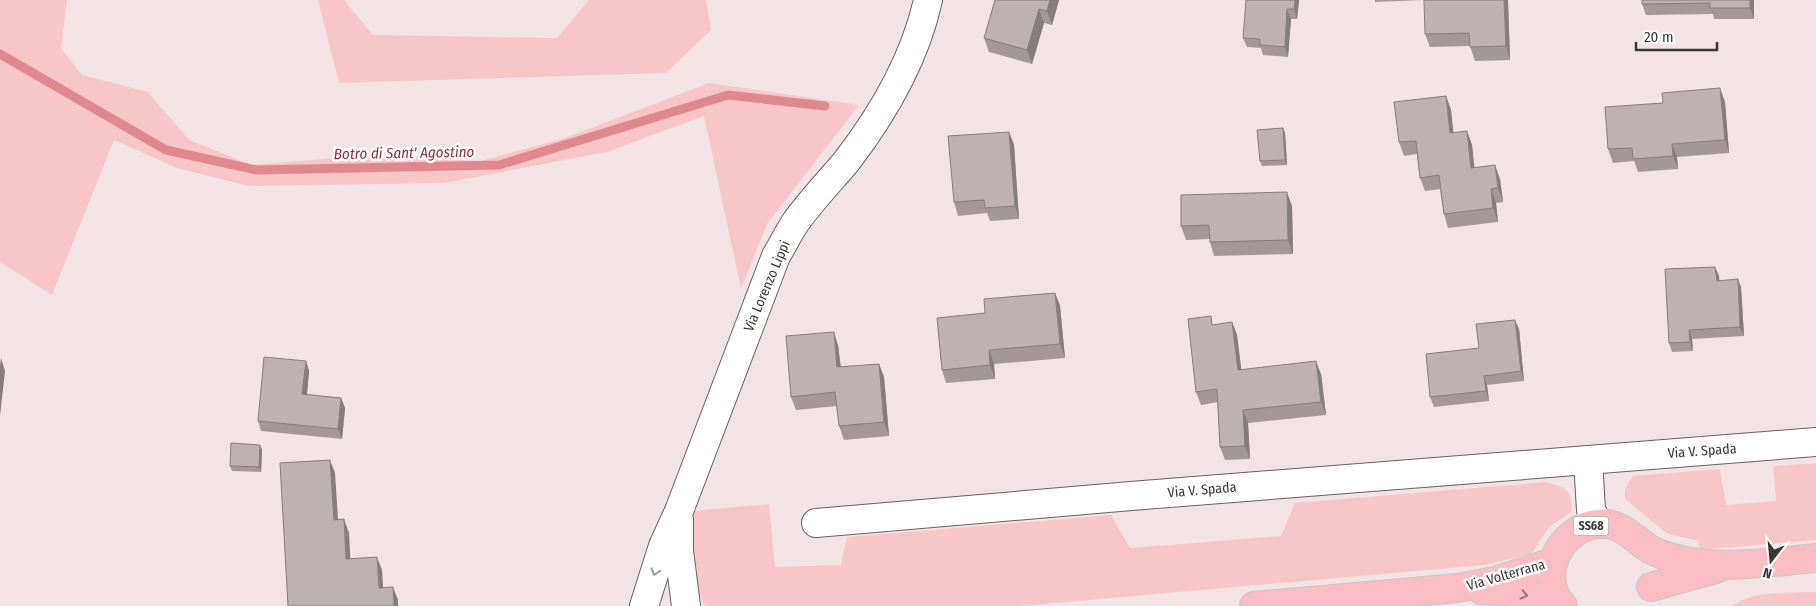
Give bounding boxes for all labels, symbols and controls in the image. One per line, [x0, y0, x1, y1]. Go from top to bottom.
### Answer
scale bar [1636, 20, 1717, 52]
text: 20 m [1644, 28, 1674, 46]
water label: Botro di Sant' Agostino [334, 143, 475, 163]
street label: Via Lorenzo Lippi [740, 238, 794, 334]
street label: Via V. Spada [1667, 440, 1737, 462]
street label: Via V. Spada [1167, 479, 1237, 501]
road number: SS68 [1574, 516, 1608, 536]
north arrow [1746, 536, 1796, 586]
street label: Via Volterrana [1465, 556, 1547, 594]
text: N [1761, 564, 1774, 582]
one-way arrow [650, 567, 660, 575]
one-way arrow [1520, 589, 1529, 600]

